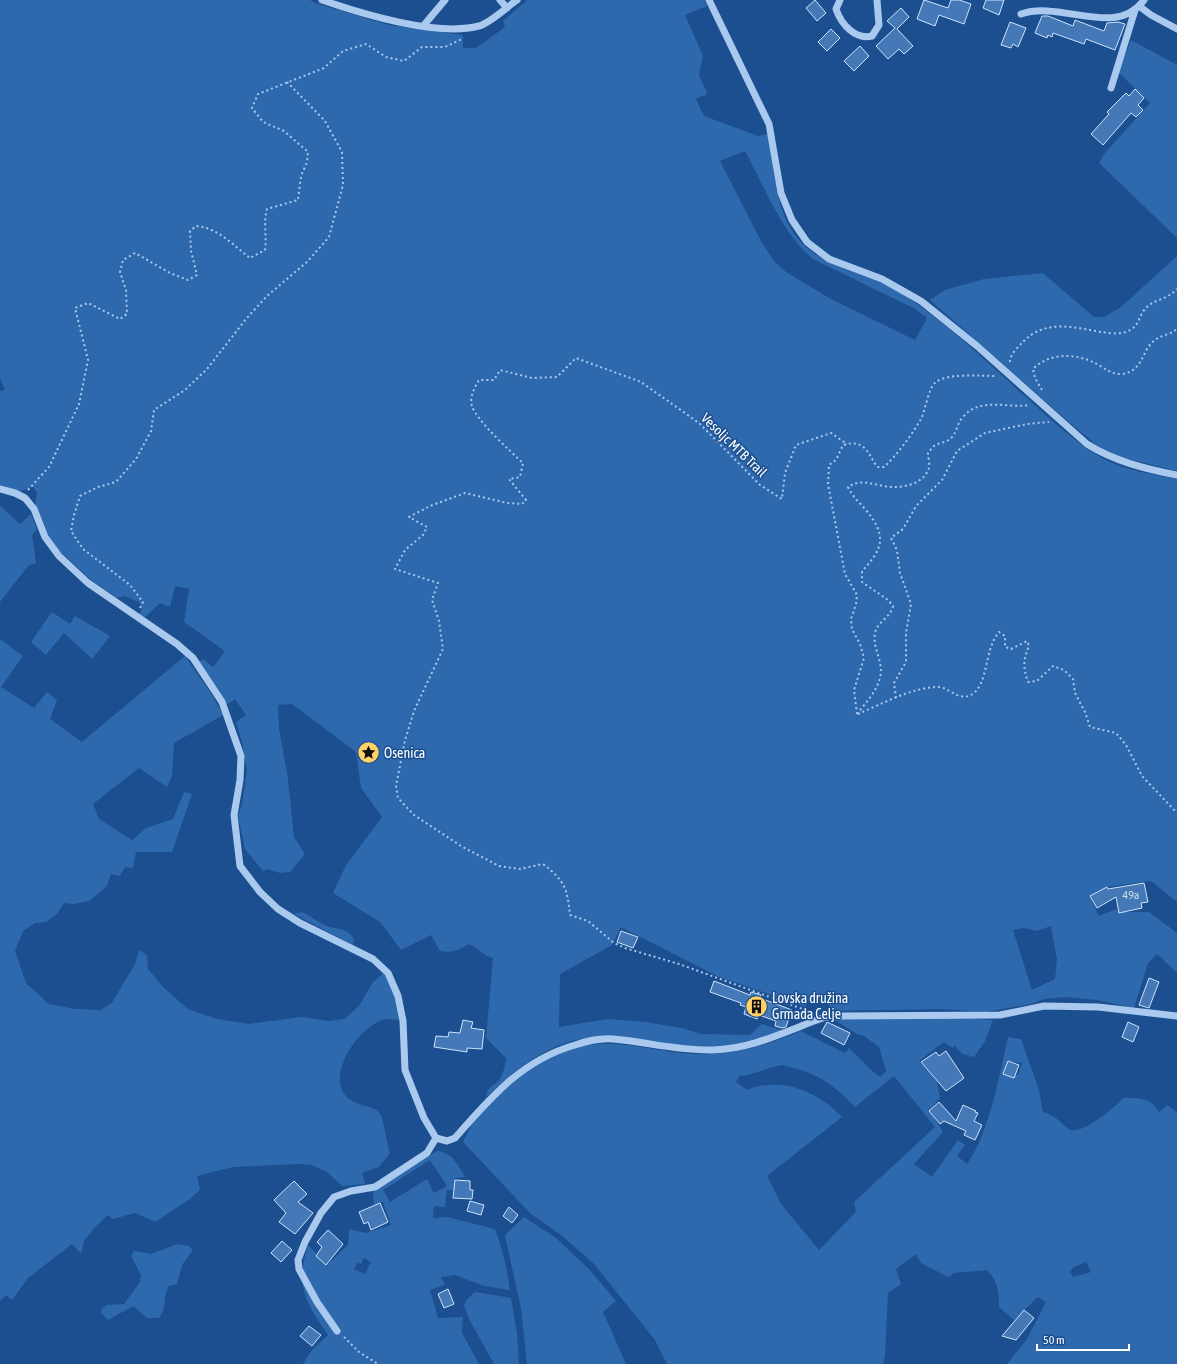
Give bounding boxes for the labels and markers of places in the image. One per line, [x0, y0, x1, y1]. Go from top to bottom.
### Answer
place icon: Osenica [355, 740, 381, 766]
place label: Osenica [384, 745, 425, 761]
place label: Lovska družina Grmada Celje [772, 990, 848, 1022]
building icon: Lovska družina Grmada Celje [744, 993, 770, 1019]

